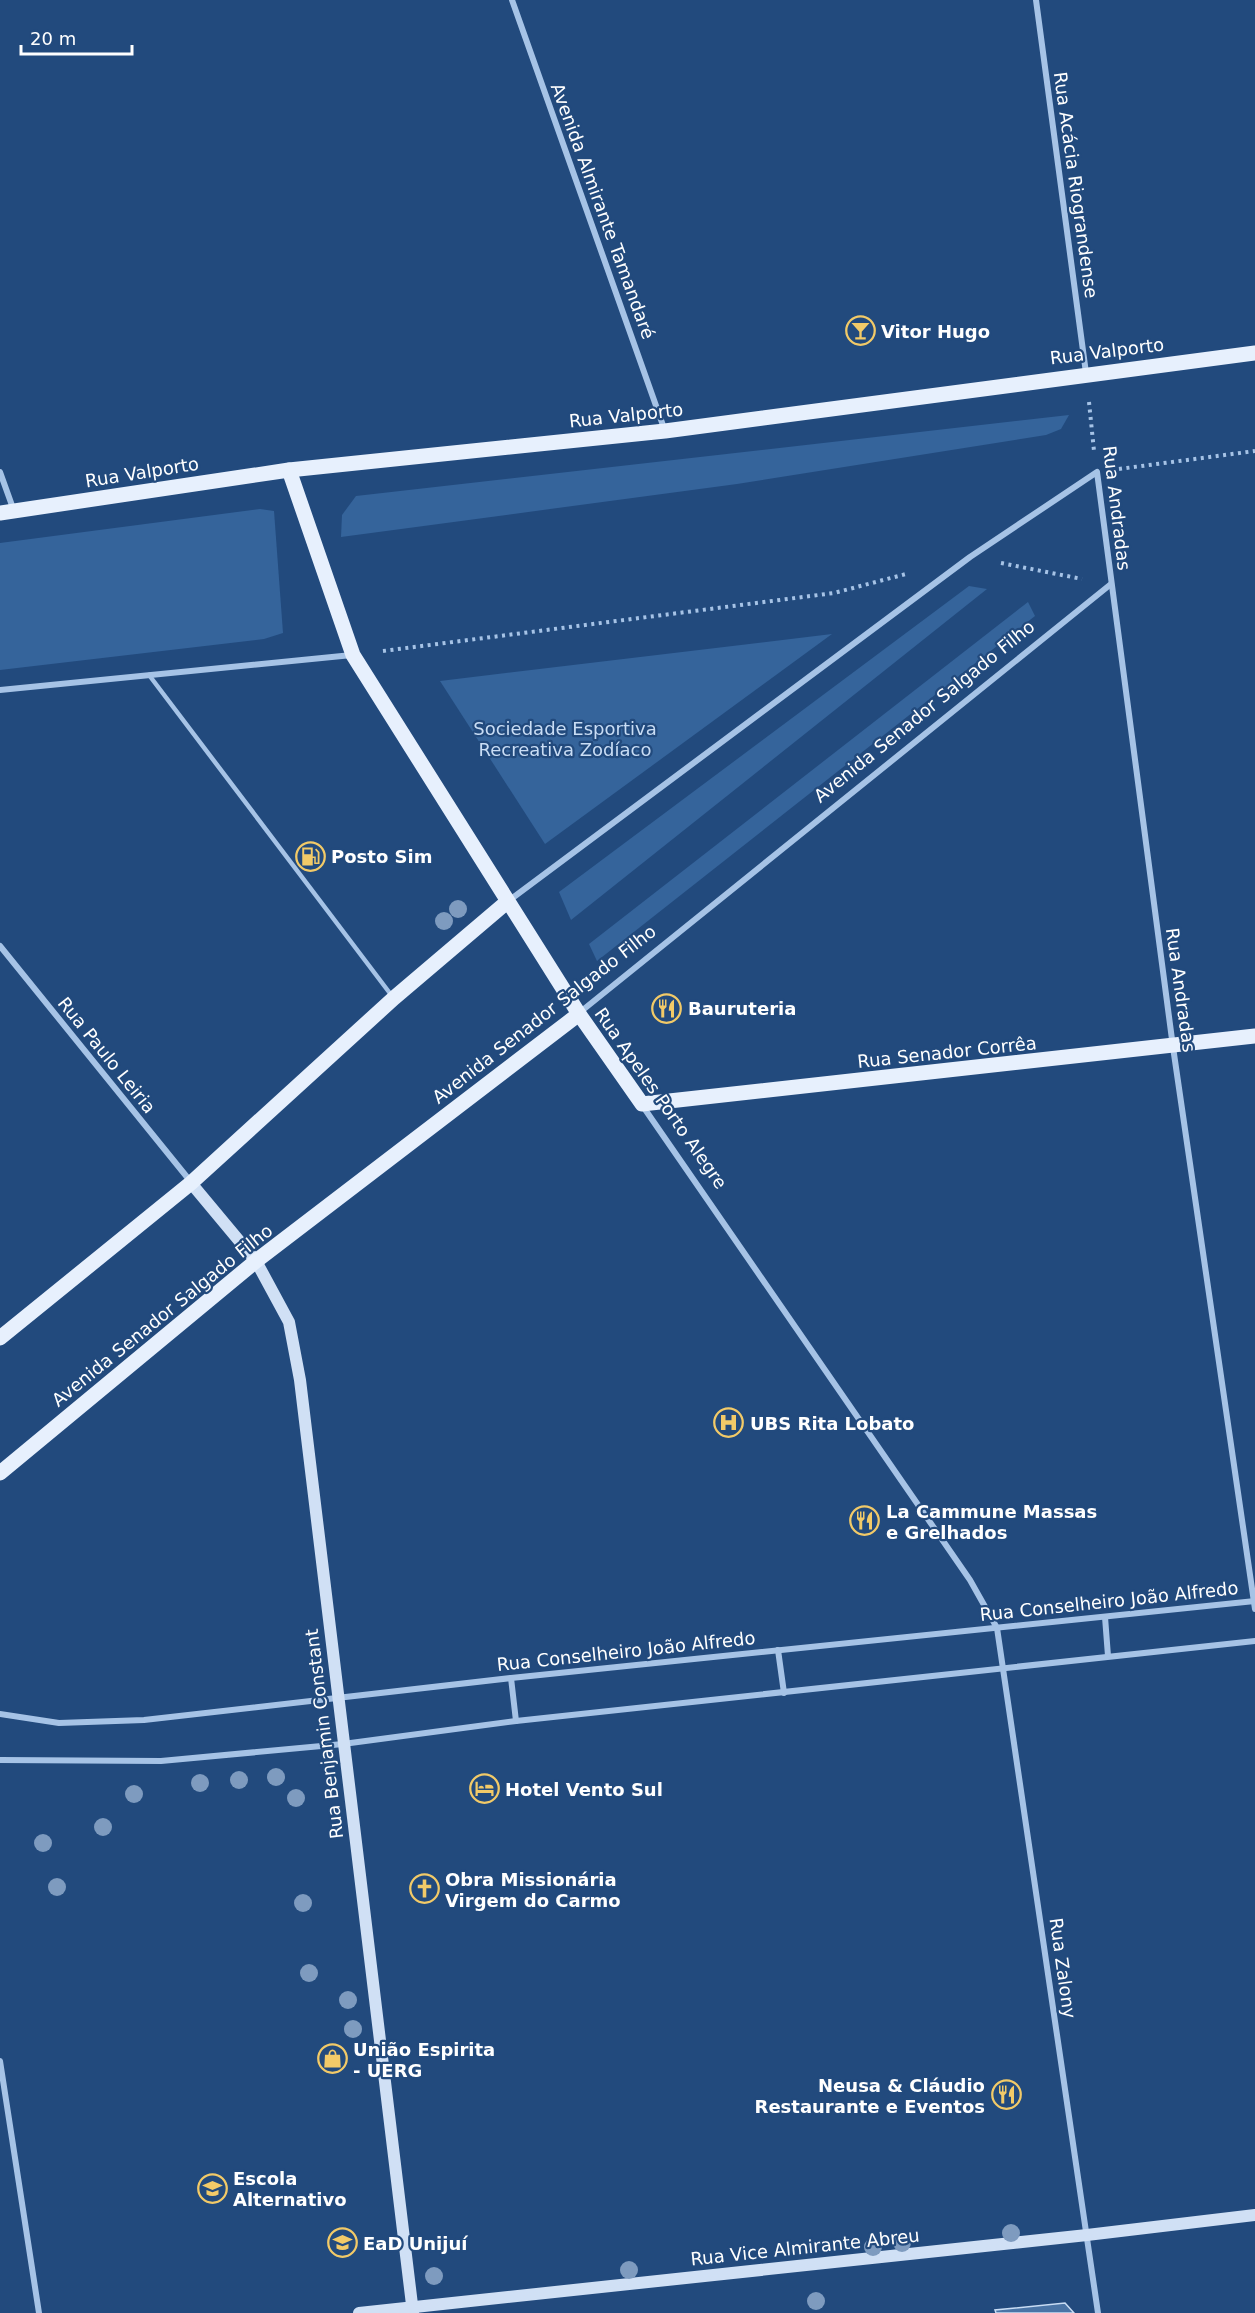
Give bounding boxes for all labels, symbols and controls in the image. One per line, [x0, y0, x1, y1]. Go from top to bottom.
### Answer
scale bar [21, 18, 132, 56]
text: 20 m [30, 28, 76, 49]
street label: Rua Acácia Riograndense [1050, 70, 1102, 300]
street label: Avenida Almirante Tamandaré [547, 80, 659, 342]
bar icon: Vitor Hugo [844, 315, 876, 347]
place label: Vitor Hugo [881, 321, 990, 342]
street label: Rua Valporto [1049, 334, 1165, 368]
street label: Rua Valporto [568, 399, 684, 431]
street label: Rua Andradas [1099, 445, 1135, 571]
street label: Rua Valporto [84, 453, 200, 491]
street label: Avenida Senador Salgado Filho [810, 615, 1038, 807]
park label: Sociedade Esportiva Recreativa Zodíaco [473, 718, 657, 760]
fuel station icon: Posto Sim [294, 840, 326, 872]
place label: Posto Sim [331, 846, 432, 867]
street label: Avenida Senador Salgado Filho [428, 920, 660, 1108]
street label: Rua Andradas [1162, 927, 1200, 1053]
restaurant icon: Bauruteria [651, 992, 683, 1024]
street label: Rua Paulo Leiria [54, 993, 160, 1117]
place label: Bauruteria [688, 998, 796, 1019]
street label: Rua Apeles Porto Alegre [590, 1003, 732, 1193]
street label: Rua Senador Corrêa [856, 1032, 1038, 1072]
street label: Avenida Senador Salgado Filho [48, 1219, 276, 1411]
hospital icon: UBS Rita Lobato [713, 1407, 745, 1439]
place label: UBS Rita Lobato [750, 1413, 914, 1434]
place label: La Cammune Massas e Grelhados [886, 1501, 1097, 1543]
restaurant icon: La Cammune Massas e Grelhados [849, 1505, 881, 1537]
street label: Rua Conselheiro João Alfredo [979, 1577, 1239, 1625]
street label: Rua Conselheiro João Alfredo [496, 1627, 756, 1675]
street label: Rua Benjamin Constant [301, 1628, 347, 1840]
hotel icon: Hotel Vento Sul [468, 1773, 500, 1805]
place label: Hotel Vento Sul [505, 1779, 663, 1800]
place label: Obra Missionária Virgem do Carmo [445, 1869, 621, 1911]
church icon: Obra Missionária Virgem do Carmo [408, 1873, 440, 1905]
street label: Rua Zalony [1046, 1916, 1080, 2020]
place label: União Espirita - UERG [353, 2039, 495, 2081]
shop icon: União Espirita - UERG [316, 2043, 348, 2075]
place label: Neusa & Cláudio Restaurante e Eventos [755, 2075, 985, 2117]
restaurant icon: Neusa & Cláudio Restaurante e Eventos [990, 2079, 1022, 2111]
place label: Escola Alternativo [233, 2168, 347, 2210]
school or university icon: Escola Alternativo [196, 2172, 228, 2204]
street label: Rua Vice Almirante Abreu [689, 2225, 921, 2269]
school or university icon: EaD Unijuí [326, 2227, 358, 2259]
place label: EaD Unijuí [363, 2233, 468, 2254]

